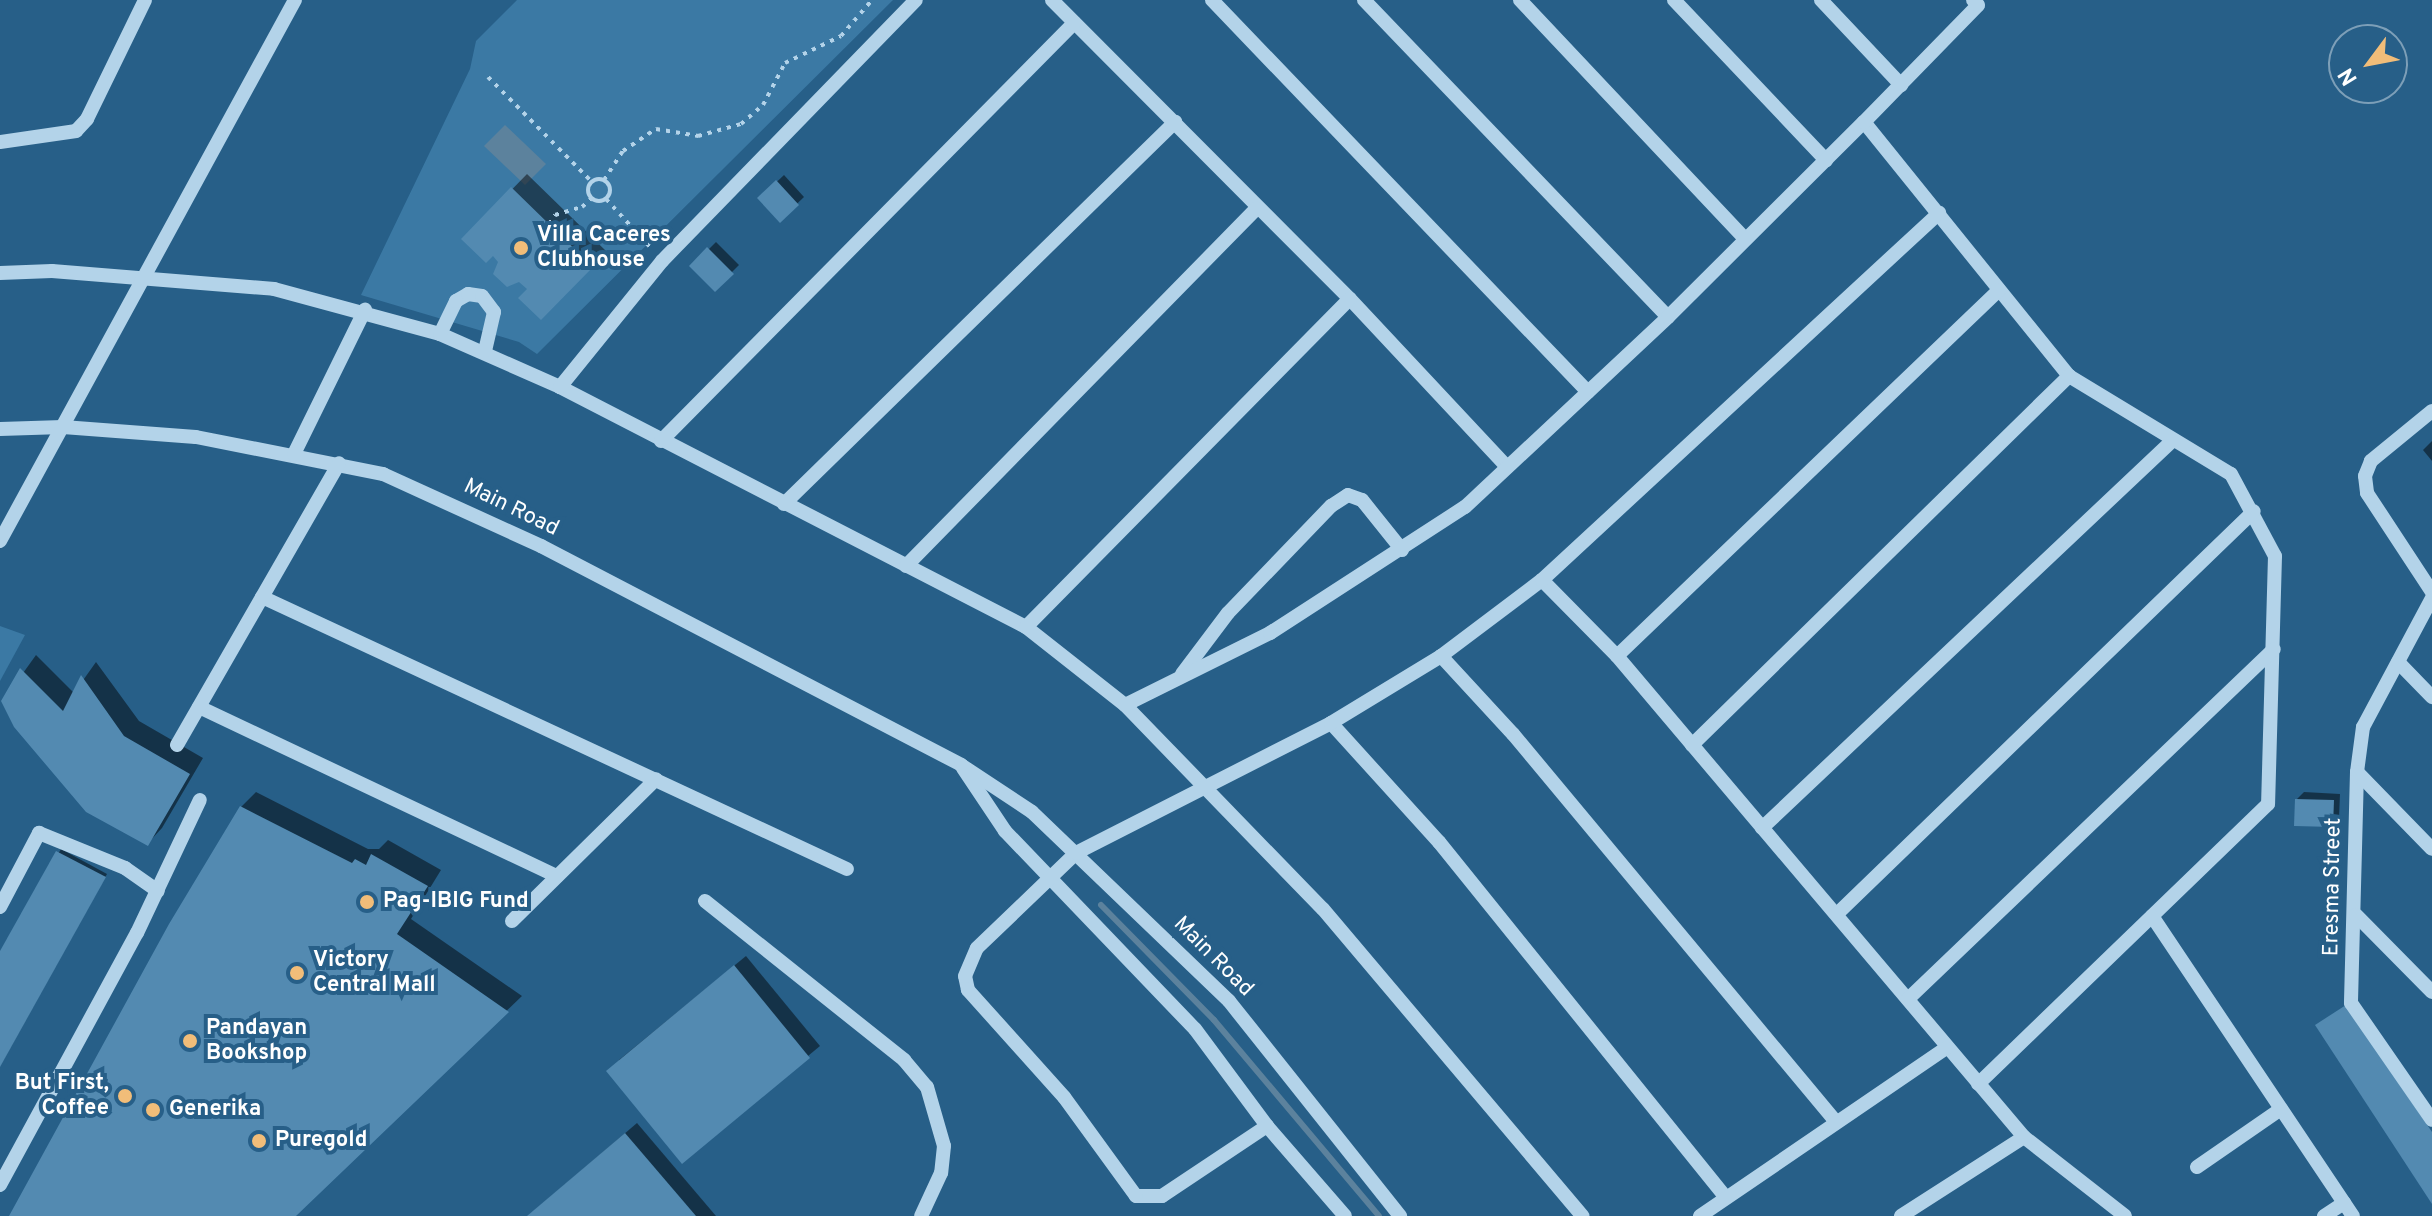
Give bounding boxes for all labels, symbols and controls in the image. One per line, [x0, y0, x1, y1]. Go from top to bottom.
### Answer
north arrow [2328, 24, 2408, 104]
text: N [2333, 62, 2365, 90]
place label: Villa Caceres Clubhouse [537, 222, 671, 274]
marker: Villa Caceres Clubhouse [512, 239, 530, 257]
street label: Main Road [459, 474, 563, 542]
street label: Eresma Street [2319, 817, 2347, 957]
place label: Pag-IBIG Fund [383, 889, 529, 915]
marker: Pag-IBIG Fund [358, 893, 376, 911]
street label: Main Road [1167, 911, 1259, 1003]
place label: Victory Central Mall [313, 947, 436, 998]
marker: Victory Central Mall [288, 964, 306, 982]
place label: Pandayan Bookshop [206, 1015, 307, 1066]
marker: Pandayan Bookshop [181, 1032, 199, 1050]
place label: But First, Coffee [15, 1070, 109, 1122]
marker: But First, Coffee [116, 1087, 134, 1105]
place label: Generika [169, 1097, 261, 1123]
marker: Generika [144, 1101, 162, 1119]
place label: Puregold [275, 1128, 367, 1154]
marker: Puregold [250, 1132, 268, 1150]

